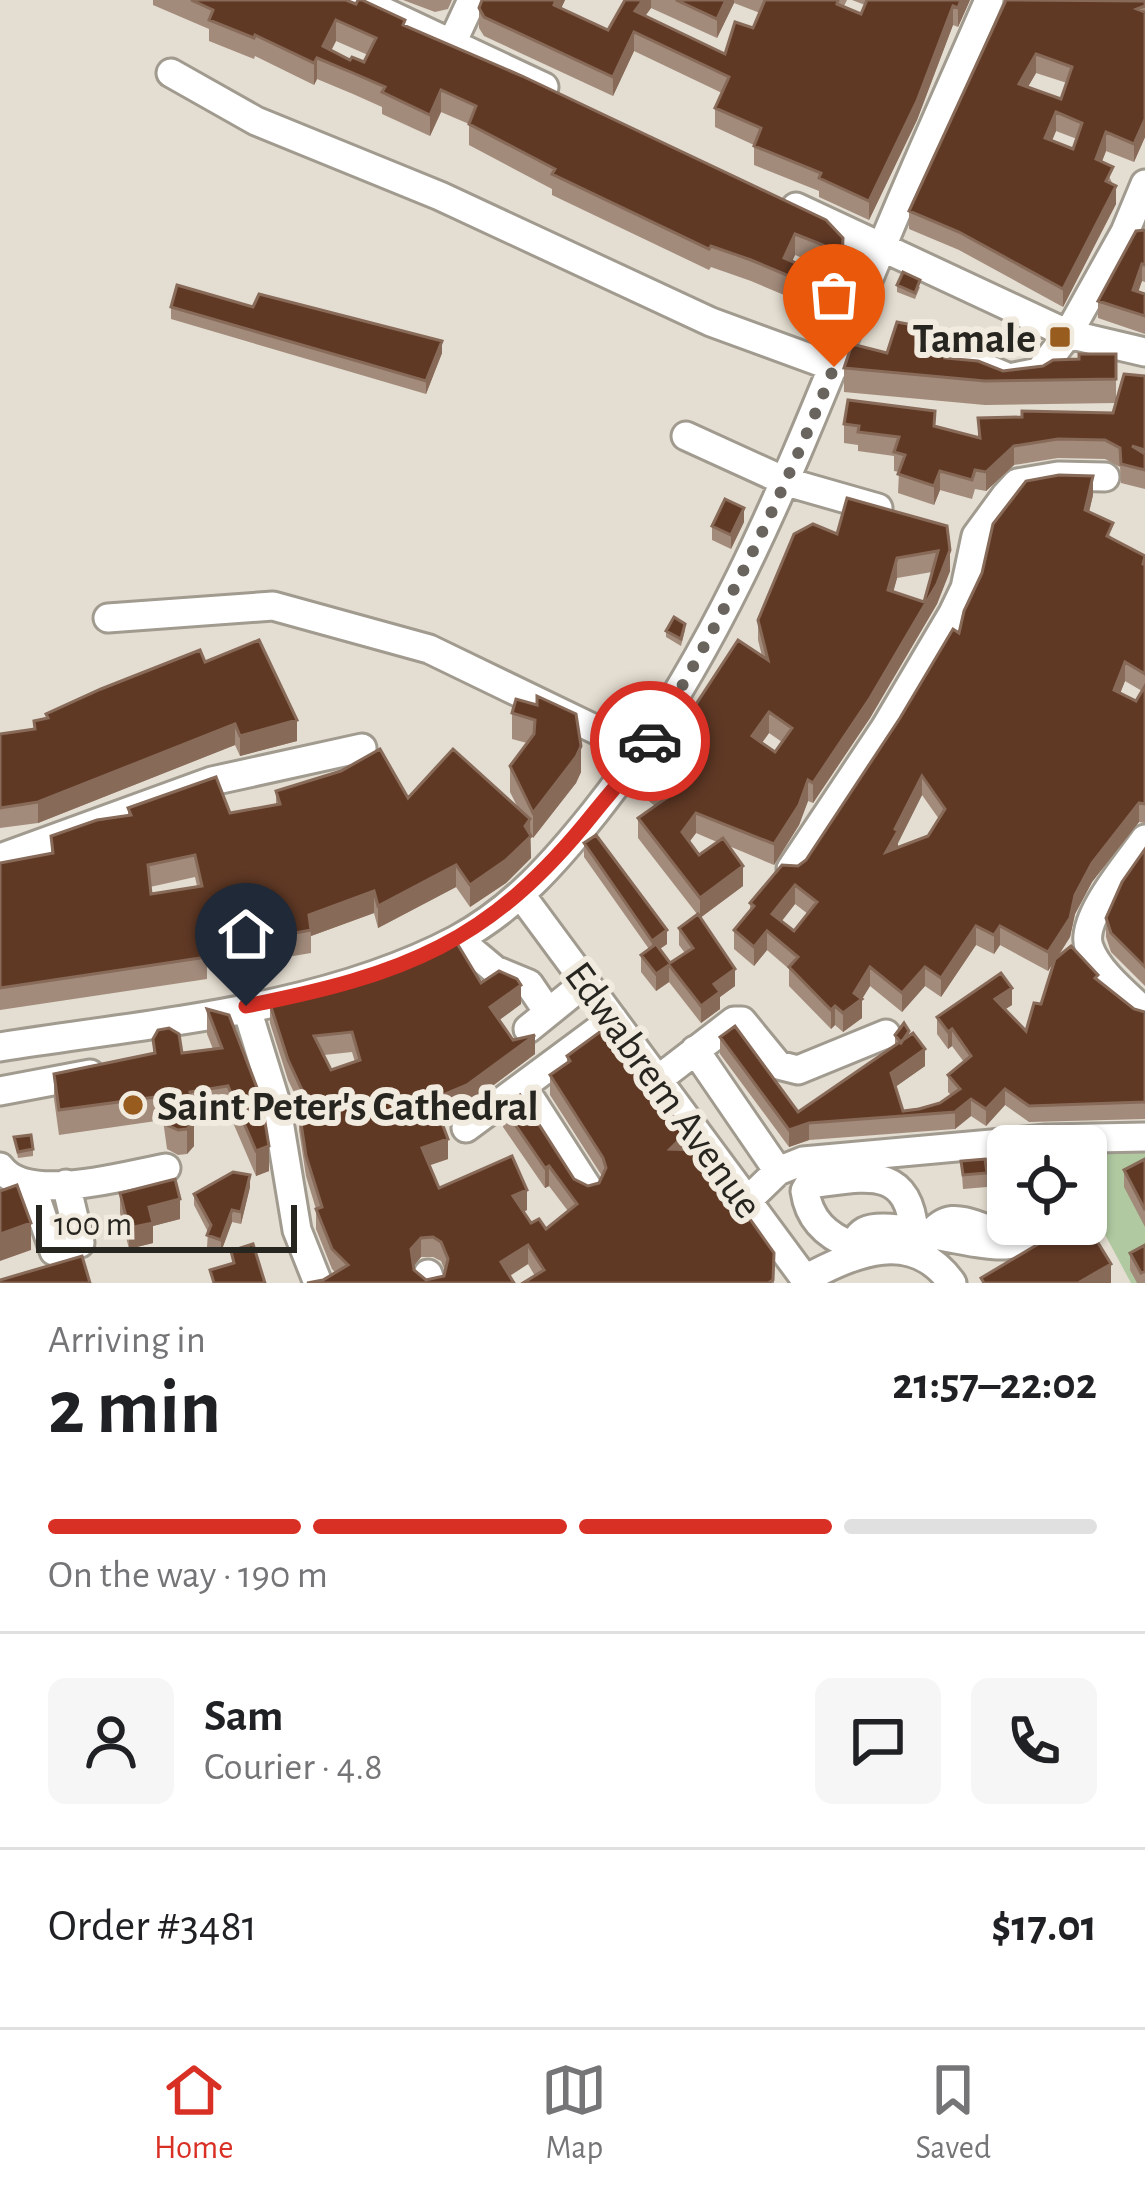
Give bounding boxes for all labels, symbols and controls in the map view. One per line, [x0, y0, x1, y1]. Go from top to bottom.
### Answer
pin [783, 244, 885, 367]
icon: bag [801, 262, 867, 328]
place label: Tamale [913, 318, 1036, 360]
marker: Tamale [1047, 324, 1073, 350]
courier [590, 681, 710, 801]
icon: car [617, 708, 683, 774]
pin [195, 883, 297, 1006]
icon: home [213, 901, 279, 967]
street label: Edwabrem Avenue [557, 954, 770, 1226]
place label: Saint Peter's Cathedral [157, 1086, 539, 1128]
marker: Saint Peter's Cathedral [120, 1092, 146, 1118]
map controls [987, 1125, 1107, 1245]
button: locate [987, 1125, 1107, 1245]
scale bar [36, 1199, 297, 1252]
text: 100 m [54, 1209, 132, 1242]
text: Arriving in [48, 1321, 206, 1360]
text: 21:57–22:02 [892, 1362, 1097, 1407]
text: 2 min [48, 1370, 221, 1448]
text: On the way · 190 m [48, 1556, 328, 1595]
button: person [48, 1678, 174, 1804]
button: chat [815, 1678, 941, 1804]
button: phone [971, 1678, 1097, 1804]
text: Sam [204, 1694, 283, 1739]
text: Courier · 4.8 [204, 1748, 383, 1787]
text: Order #3481 [48, 1904, 257, 1949]
text: $17.01 [991, 1904, 1097, 1949]
tab: Home [154, 2057, 233, 2169]
tab: Map [541, 2057, 607, 2169]
tab: Saved [915, 2057, 991, 2169]

